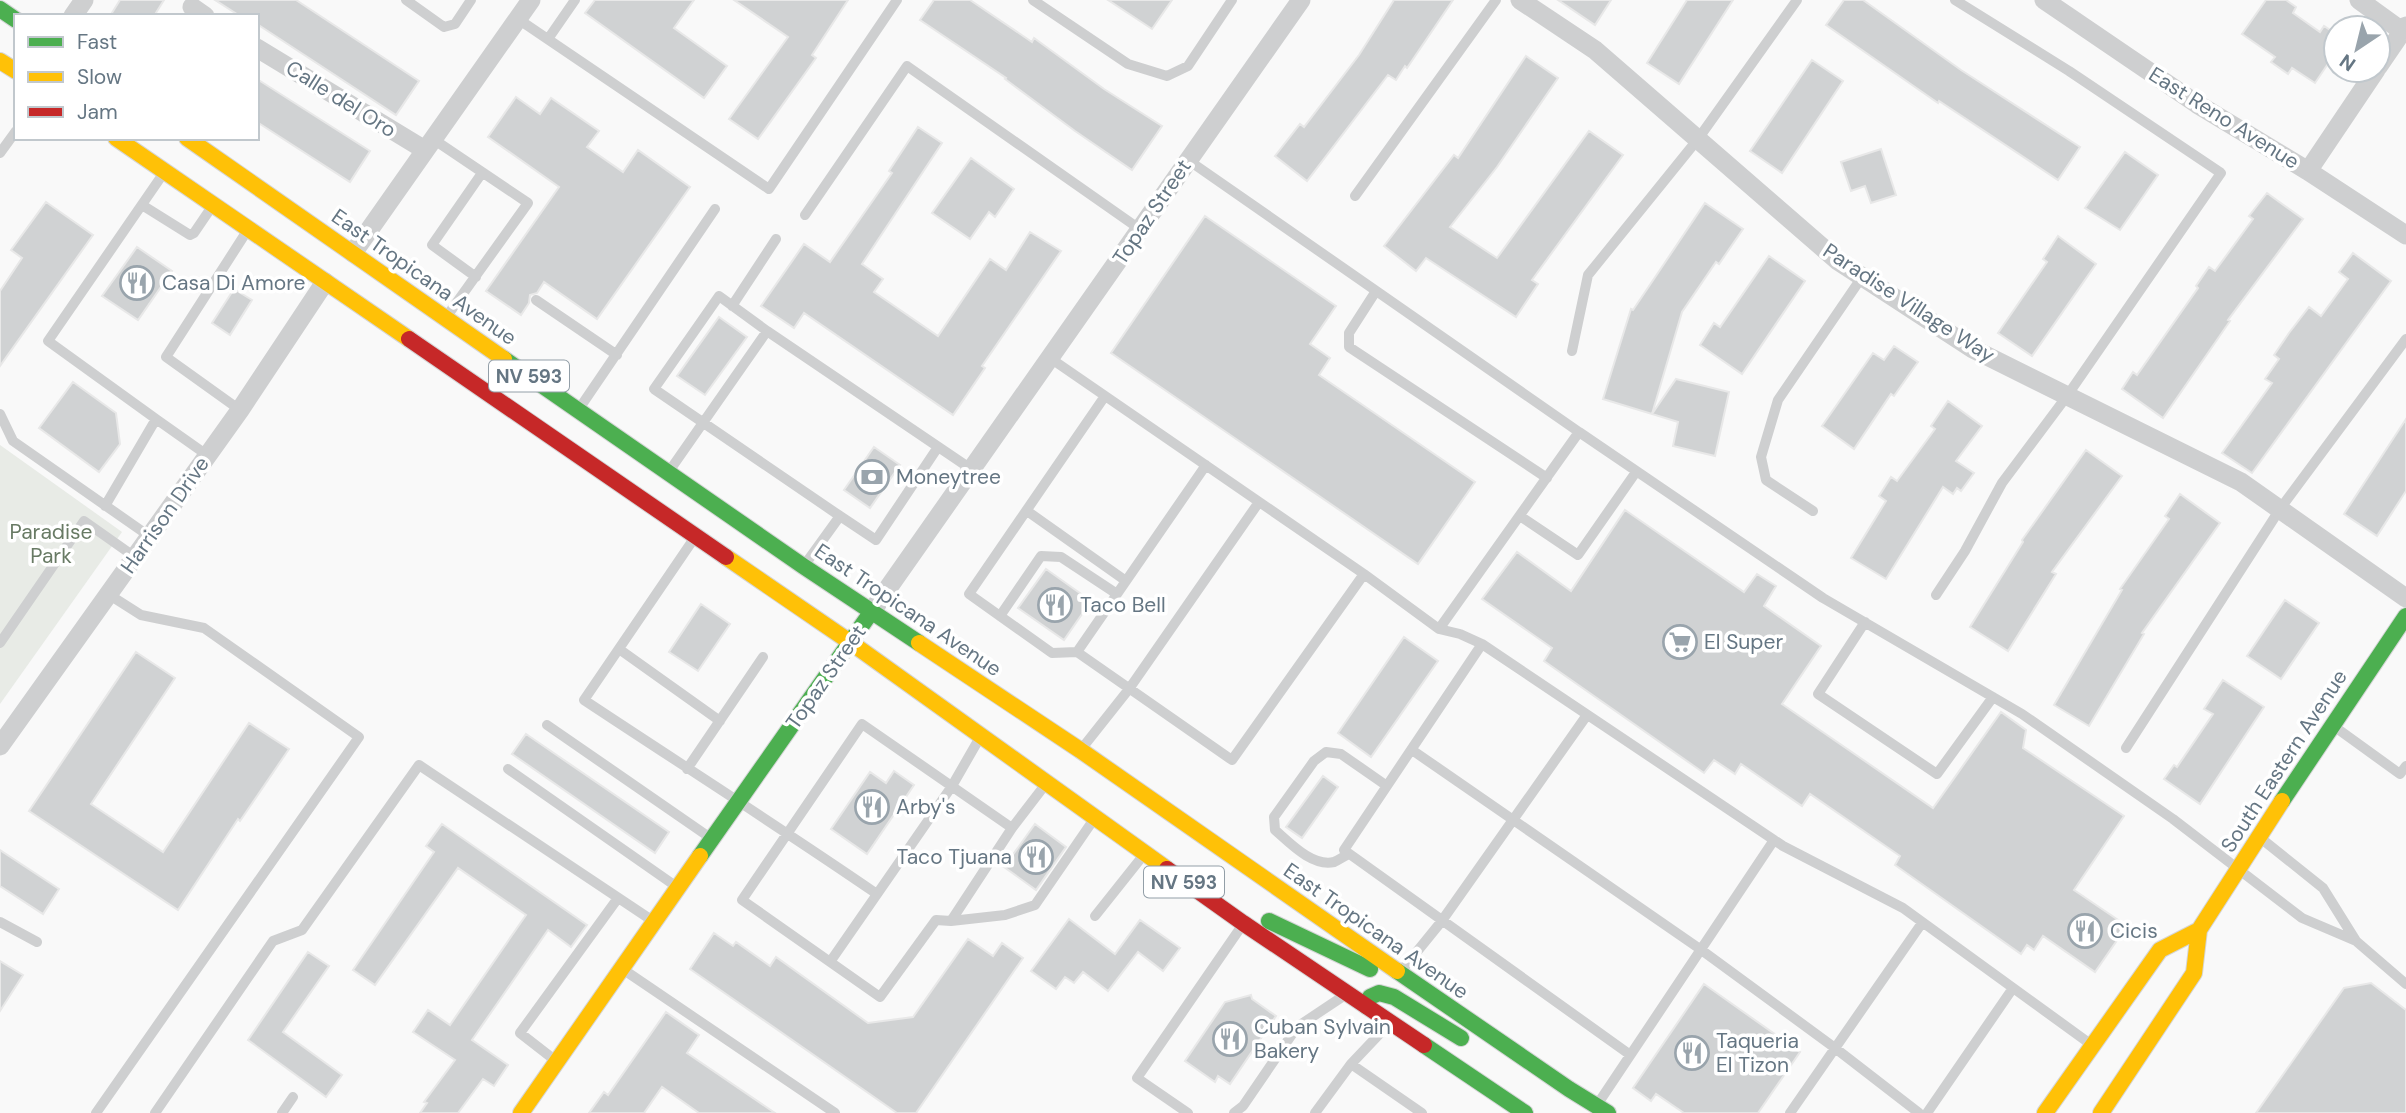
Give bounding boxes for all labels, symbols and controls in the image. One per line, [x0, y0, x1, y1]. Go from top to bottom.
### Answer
legend [14, 14, 259, 140]
north arrow [2322, 14, 2392, 84]
text: Fast [77, 28, 117, 56]
text: N [2335, 48, 2360, 77]
street label: Calle del Oro [281, 54, 401, 144]
street label: East Reno Avenue [2143, 60, 2305, 176]
text: Slow [77, 63, 122, 91]
text: Jam [77, 98, 118, 126]
street label: Topaz Street [1106, 154, 1198, 270]
street label: East Tropicana Avenue [326, 203, 522, 351]
street label: Paradise Village Way [1818, 237, 2000, 369]
restaurant icon: Casa Di Amore [118, 264, 156, 302]
place label: Casa Di Amore [162, 269, 306, 297]
road number: NV 593 [489, 360, 569, 392]
street label: Harrison Drive [114, 451, 216, 579]
bank icon: Moneytree [853, 458, 891, 496]
place label: Moneytree [896, 463, 1001, 491]
park label: Paradise Park [10, 518, 93, 570]
street label: East Tropicana Avenue [809, 537, 1007, 683]
restaurant icon: Taco Bell [1036, 586, 1074, 624]
place label: Taco Bell [1080, 591, 1166, 619]
street label: Topaz Street [780, 619, 872, 735]
supermarket icon: El Super [1661, 623, 1699, 661]
place label: El Super [1704, 628, 1783, 656]
street label: South Eastern Avenue [2214, 664, 2354, 858]
restaurant icon: Arby's [853, 788, 891, 826]
place label: Arby's [896, 793, 956, 821]
restaurant icon: Taco Tjuana [1017, 838, 1055, 876]
place label: Taco Tjuana [896, 843, 1012, 871]
street label: East Tropicana Avenue [1278, 857, 1474, 1005]
road number: NV 593 [1144, 866, 1224, 898]
restaurant icon: Cicis [2066, 912, 2104, 950]
place label: Cicis [2110, 917, 2158, 945]
place label: Cuban Sylvain Bakery [1254, 1013, 1391, 1065]
restaurant icon: Cuban Sylvain Bakery [1211, 1020, 1249, 1058]
place label: Taqueria El Tizon [1716, 1027, 1799, 1079]
restaurant icon: Taqueria El Tizon [1673, 1034, 1711, 1072]

